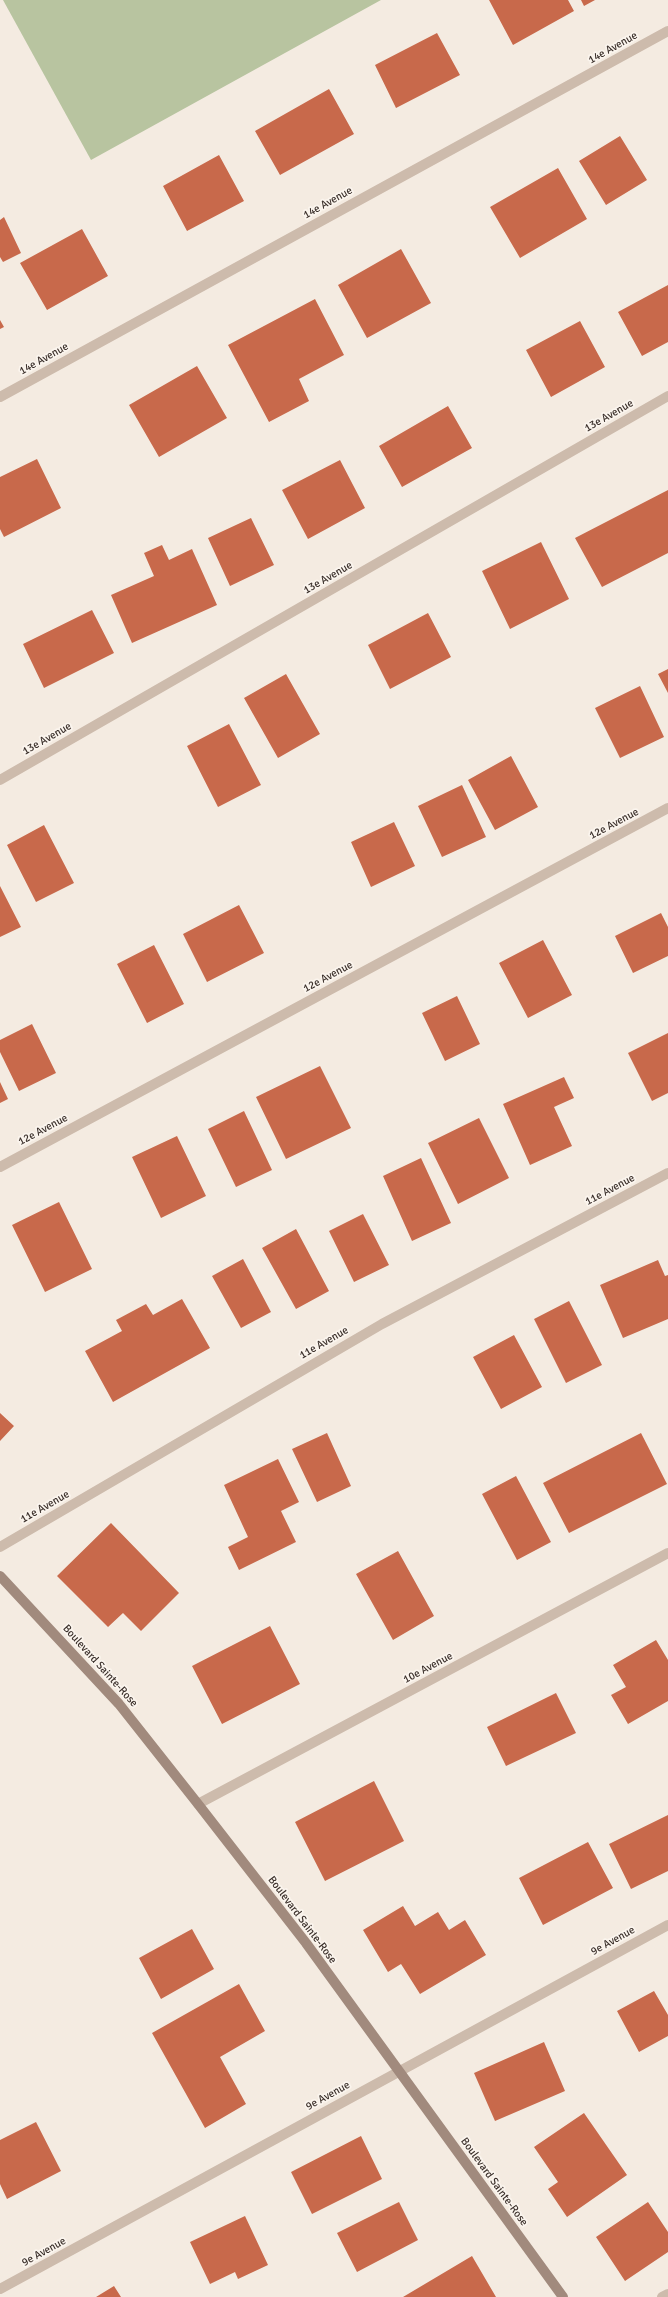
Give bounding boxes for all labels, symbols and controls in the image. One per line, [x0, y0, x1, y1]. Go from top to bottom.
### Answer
street label: 14e Avenue [586, 29, 640, 67]
street label: 14e Avenue [301, 184, 355, 222]
street label: 14e Avenue [17, 340, 71, 378]
street label: 13e Avenue [582, 397, 636, 435]
street label: 13e Avenue [301, 559, 355, 597]
street label: 13e Avenue [20, 720, 74, 758]
street label: 12e Avenue [587, 805, 641, 843]
street label: 12e Avenue [301, 958, 355, 996]
street label: 12e Avenue [16, 1111, 70, 1149]
street label: 11e Avenue [583, 1171, 637, 1209]
street label: 11e Avenue [297, 1324, 351, 1362]
street label: 11e Avenue [18, 1488, 72, 1526]
street label: Boulevard Sainte-Rose [60, 1622, 140, 1710]
street label: 10e Avenue [401, 1649, 455, 1687]
street label: Boulevard Sainte-Rose [265, 1874, 339, 1966]
street label: 9e Avenue [589, 1924, 637, 1958]
street label: 9e Avenue [304, 2079, 352, 2113]
street label: Boulevard Sainte-Rose [458, 2135, 530, 2229]
street label: 9e Avenue [20, 2235, 68, 2269]

